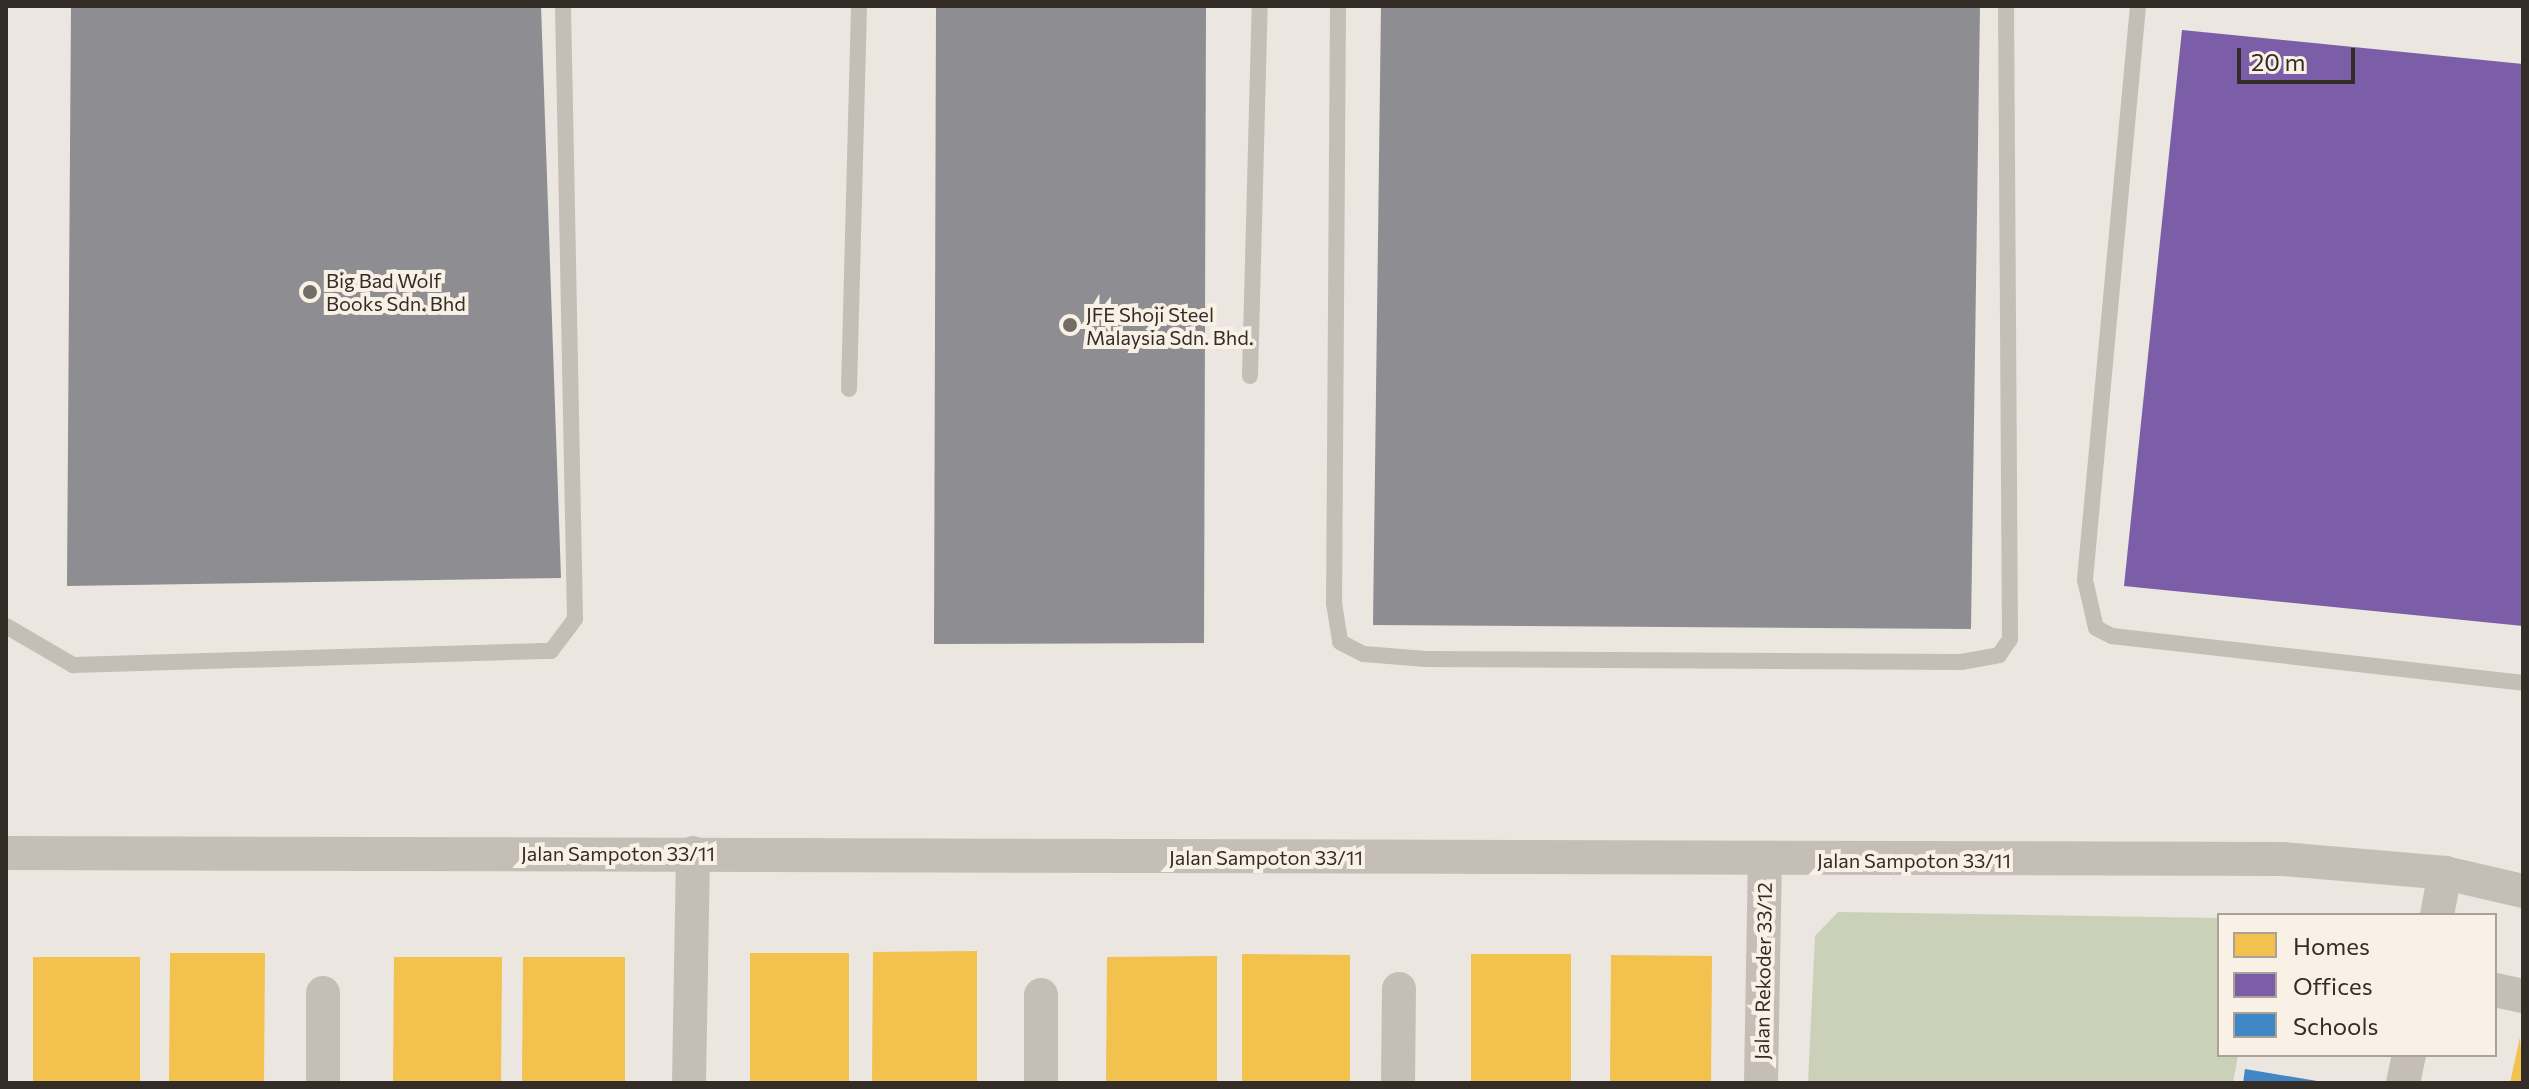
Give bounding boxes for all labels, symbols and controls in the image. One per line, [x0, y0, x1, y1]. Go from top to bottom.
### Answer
scale bar [2241, 32, 2359, 82]
text: 20 m [2251, 47, 2305, 76]
place label: Big Bad Wolf Books Sdn. Bhd [326, 268, 466, 315]
marker: Big Bad Wolf Books Sdn. Bhd [301, 283, 319, 301]
place label: JFE Shoji Steel Malaysia Sdn. Bhd. [1086, 302, 1253, 349]
marker: JFE Shoji Steel Malaysia Sdn. Bhd. [1061, 316, 1079, 334]
street label: Jalan Sampoton 33/11 [521, 841, 715, 865]
street label: Jalan Sampoton 33/11 [1169, 845, 1363, 869]
street label: Jalan Sampoton 33/11 [1817, 848, 2011, 872]
street label: Jalan Rekoder 33/12 [1749, 882, 1777, 1060]
legend [2217, 913, 2497, 1057]
text: Homes [2293, 931, 2370, 960]
text: Offices [2293, 971, 2373, 1000]
text: Schools [2293, 1011, 2378, 1040]

